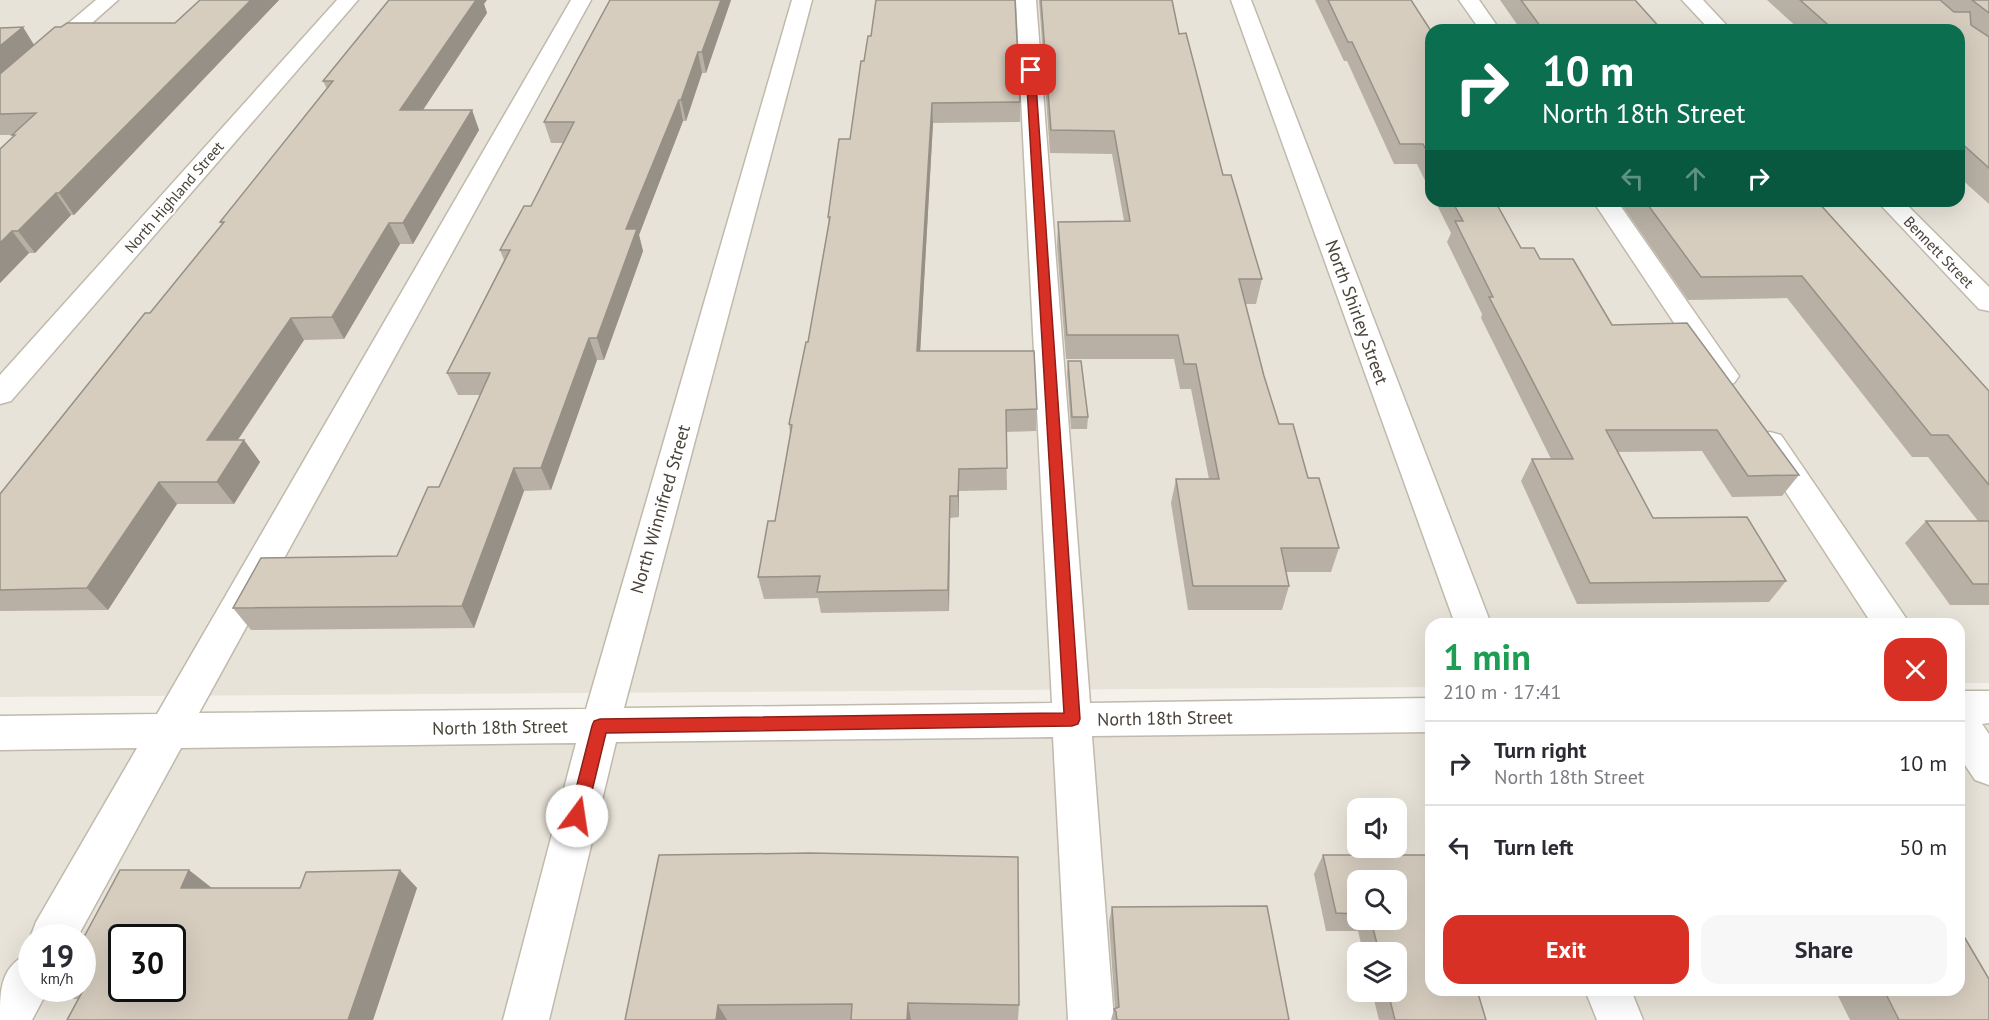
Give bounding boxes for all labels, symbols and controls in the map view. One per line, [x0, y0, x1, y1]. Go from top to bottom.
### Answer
text: 10 m [1542, 43, 1634, 98]
pin [1005, 44, 1056, 95]
icon: right [1443, 48, 1521, 126]
icon: arrive [1014, 53, 1047, 86]
text: North 18th Street [1542, 96, 1745, 130]
street label: North Highland Street [120, 137, 228, 257]
icon: left [1616, 162, 1649, 195]
icon: ahead [1679, 162, 1712, 195]
icon: right [1742, 162, 1775, 195]
street label: Bennett Street [1900, 212, 1978, 292]
street label: North Shirley Street [1320, 237, 1394, 387]
street label: North Winnifred Street [625, 422, 695, 596]
text: 1 min [1443, 633, 1531, 680]
button: close [1884, 638, 1947, 701]
text: 210 m · 17:41 [1443, 679, 1561, 705]
street label: North 18th Street [1097, 705, 1233, 731]
street label: North 18th Street [432, 714, 568, 740]
text: Turn right [1494, 736, 1586, 764]
icon: right [1443, 747, 1476, 780]
text: 10 m [1899, 749, 1947, 777]
text: North 18th Street [1494, 764, 1645, 790]
position arrow [545, 784, 609, 848]
map controls [1347, 798, 1407, 1002]
button: sound [1347, 798, 1407, 858]
icon: left [1443, 831, 1476, 864]
text: Turn left [1494, 833, 1574, 861]
text: 50 m [1899, 833, 1947, 861]
button: search [1347, 870, 1407, 930]
button: Exit [1443, 915, 1689, 984]
button: Share [1701, 915, 1947, 984]
speed limit sign: 30 [108, 924, 186, 1002]
text: 19 [40, 936, 74, 975]
button: layers [1347, 942, 1407, 1002]
text: km/h [41, 969, 73, 988]

